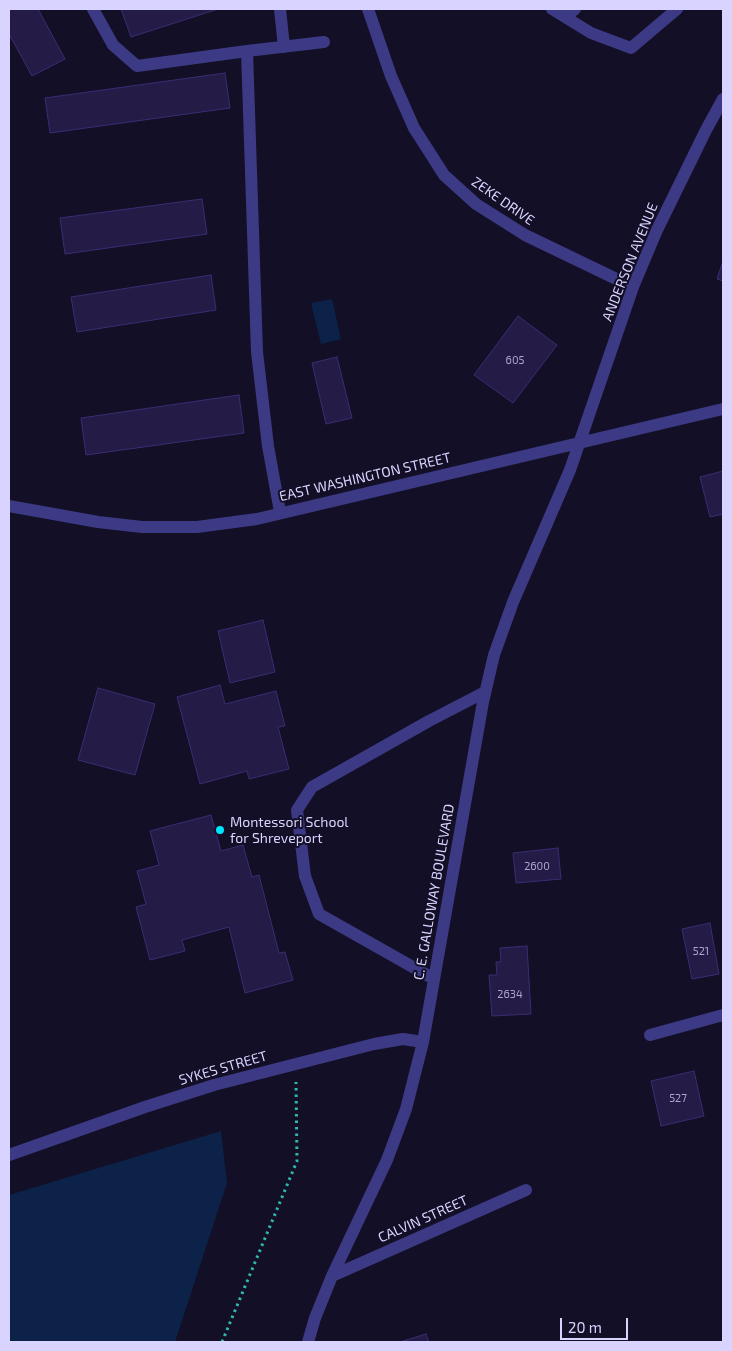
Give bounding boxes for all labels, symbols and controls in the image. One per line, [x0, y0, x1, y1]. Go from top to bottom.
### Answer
street label: ZEKE DRIVE [468, 173, 538, 229]
street label: ANDERSON AVENUE [599, 200, 661, 324]
house number: 605 [506, 353, 524, 367]
street label: EAST WASHINGTON STREET [278, 449, 452, 505]
street label: C. E. GALLOWAY BOULEVARD [410, 803, 458, 981]
place label: Montessori School for Shreveport [230, 814, 348, 846]
marker: Montessori School for Shreveport [214, 824, 226, 836]
house number: 2600 [524, 859, 550, 873]
house number: 521 [693, 944, 709, 958]
house number: 2634 [497, 987, 523, 1001]
street label: SYKES STREET [177, 1047, 269, 1089]
house number: 527 [669, 1091, 687, 1105]
street label: CALVIN STREET [376, 1192, 470, 1246]
scale bar [562, 1308, 630, 1340]
text: 20 m [568, 1318, 602, 1336]

